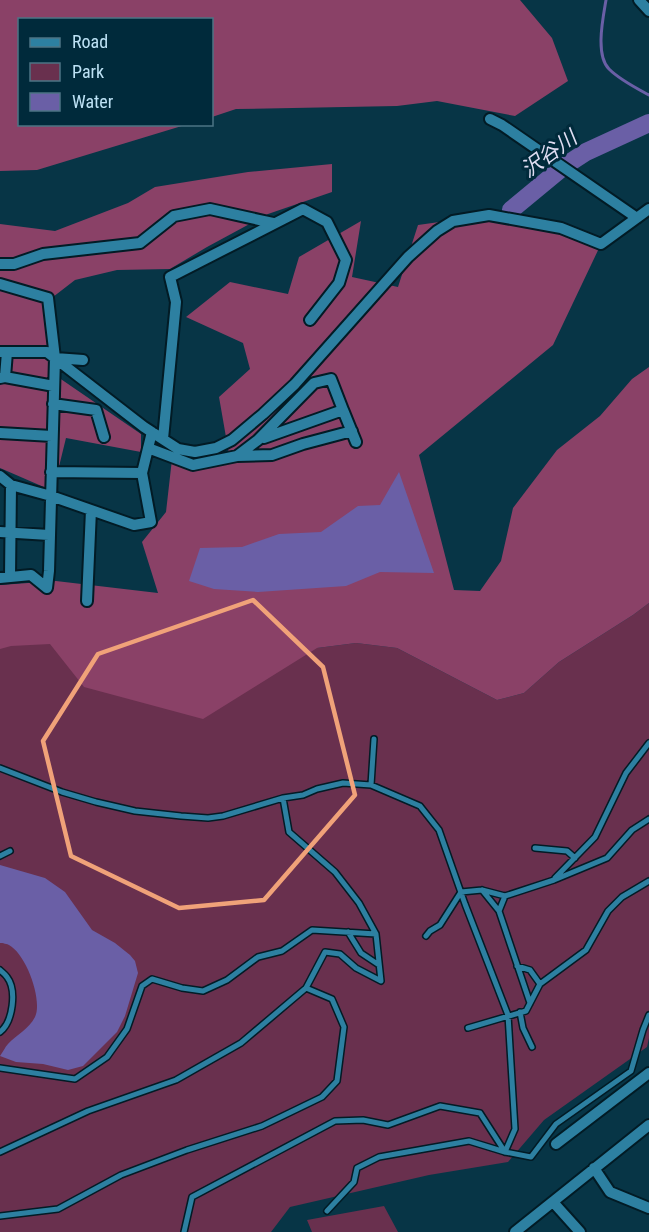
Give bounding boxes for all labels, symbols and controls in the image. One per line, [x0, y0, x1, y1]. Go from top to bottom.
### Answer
legend [18, 18, 213, 126]
text: Road [72, 31, 108, 52]
text: Park [72, 61, 104, 82]
text: Water [72, 91, 114, 112]
water label: 沢谷川 [516, 125, 583, 182]

